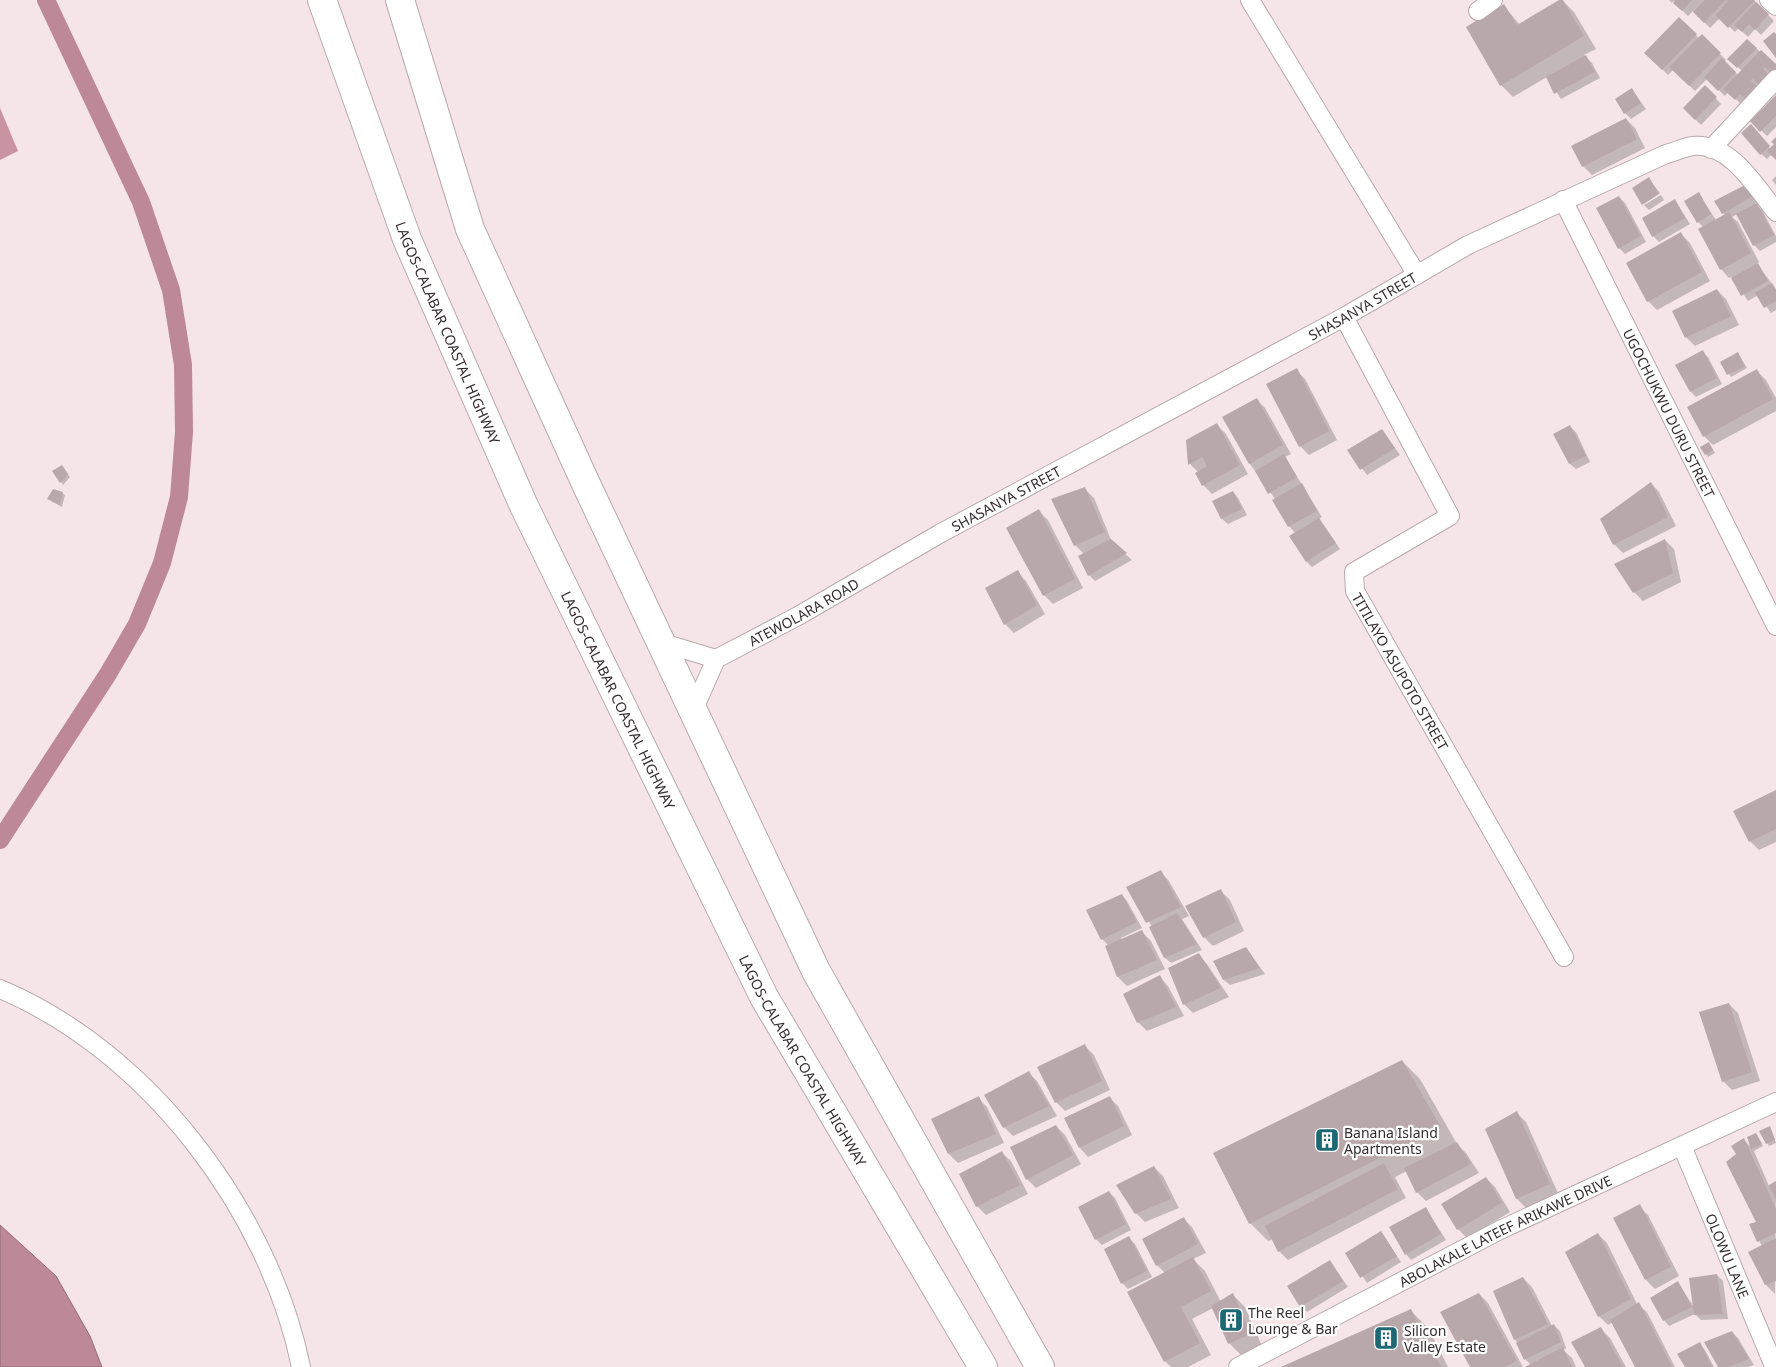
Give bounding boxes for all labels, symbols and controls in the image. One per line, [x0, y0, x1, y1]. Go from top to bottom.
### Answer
street label: LAGOS-CALABAR COASTAL HIGHWAY [392, 219, 505, 447]
street label: SHASANYA STREET [1305, 267, 1420, 344]
street label: UGOCHUKWU DURU STREET [1619, 325, 1720, 501]
street label: SHASANYA STREET [948, 461, 1064, 535]
street label: ATEWOLARA ROAD [745, 573, 862, 650]
street label: LAGOS-CALABAR COASTAL HIGHWAY [557, 588, 680, 812]
street label: TITILAYO ASUPOTO STREET [1348, 589, 1453, 754]
street label: LAGOS-CALABAR COASTAL HIGHWAY [735, 951, 871, 1169]
place label: Banana Island Apartments [1344, 1123, 1438, 1158]
building icon: Banana Island Apartments [1314, 1127, 1340, 1153]
street label: ABOLAKALE LATEEF ARIKAWE DRIVE [1395, 1170, 1615, 1291]
street label: OLOWU LANE [1702, 1210, 1754, 1301]
place label: The Reel Lounge & Bar [1248, 1303, 1338, 1338]
building icon: The Reel Lounge & Bar [1218, 1307, 1244, 1333]
place label: Silicon Valley Estate [1404, 1321, 1486, 1356]
building icon: Silicon Valley Estate [1373, 1325, 1399, 1351]

